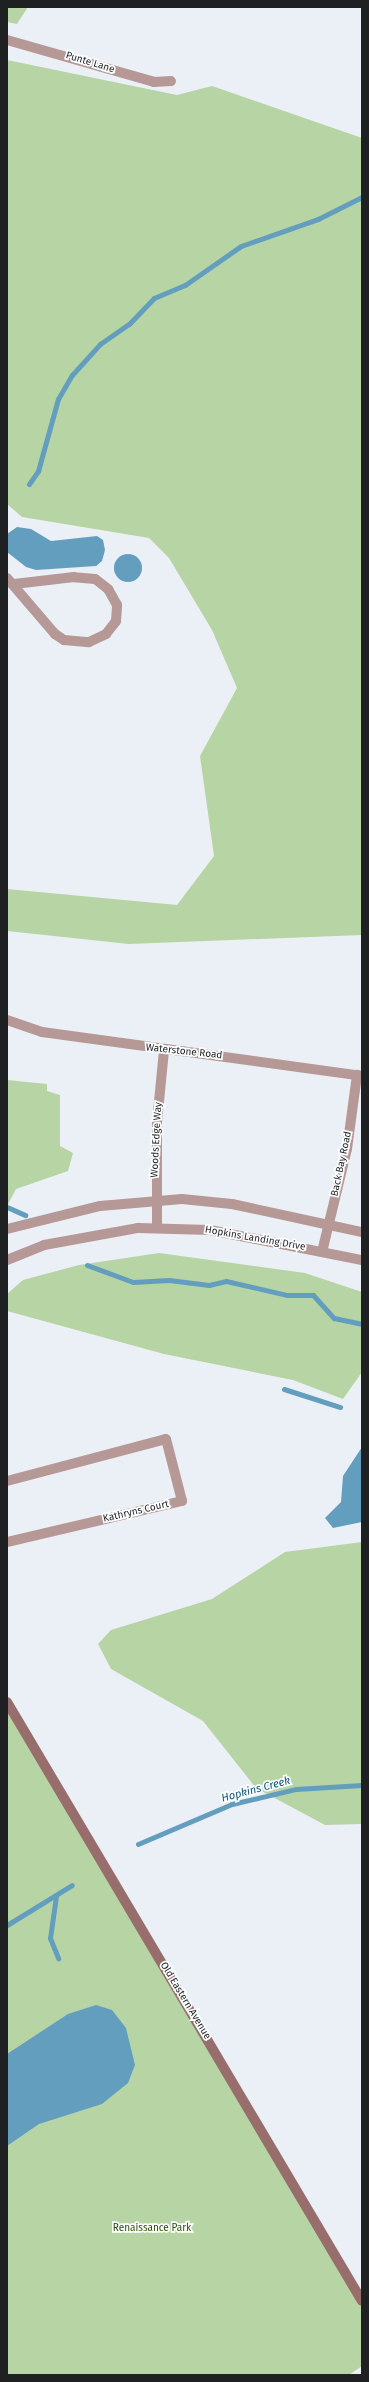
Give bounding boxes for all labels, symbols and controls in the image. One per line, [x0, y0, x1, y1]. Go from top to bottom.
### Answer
street label: Punte Lane [64, 50, 116, 76]
street label: Waterstone Road [145, 1042, 223, 1062]
street label: Woods Edge Way [149, 1102, 165, 1178]
street label: Back Bay Road [329, 1130, 355, 1198]
street label: Hopkins Landing Drive [204, 1224, 306, 1254]
street label: Kathryns Court [102, 1499, 170, 1525]
water label: Hopkins Creek [220, 1774, 292, 1806]
street label: Old Eastern Avenue [157, 1960, 213, 2042]
park label: Renaissance Park [113, 2223, 191, 2235]

